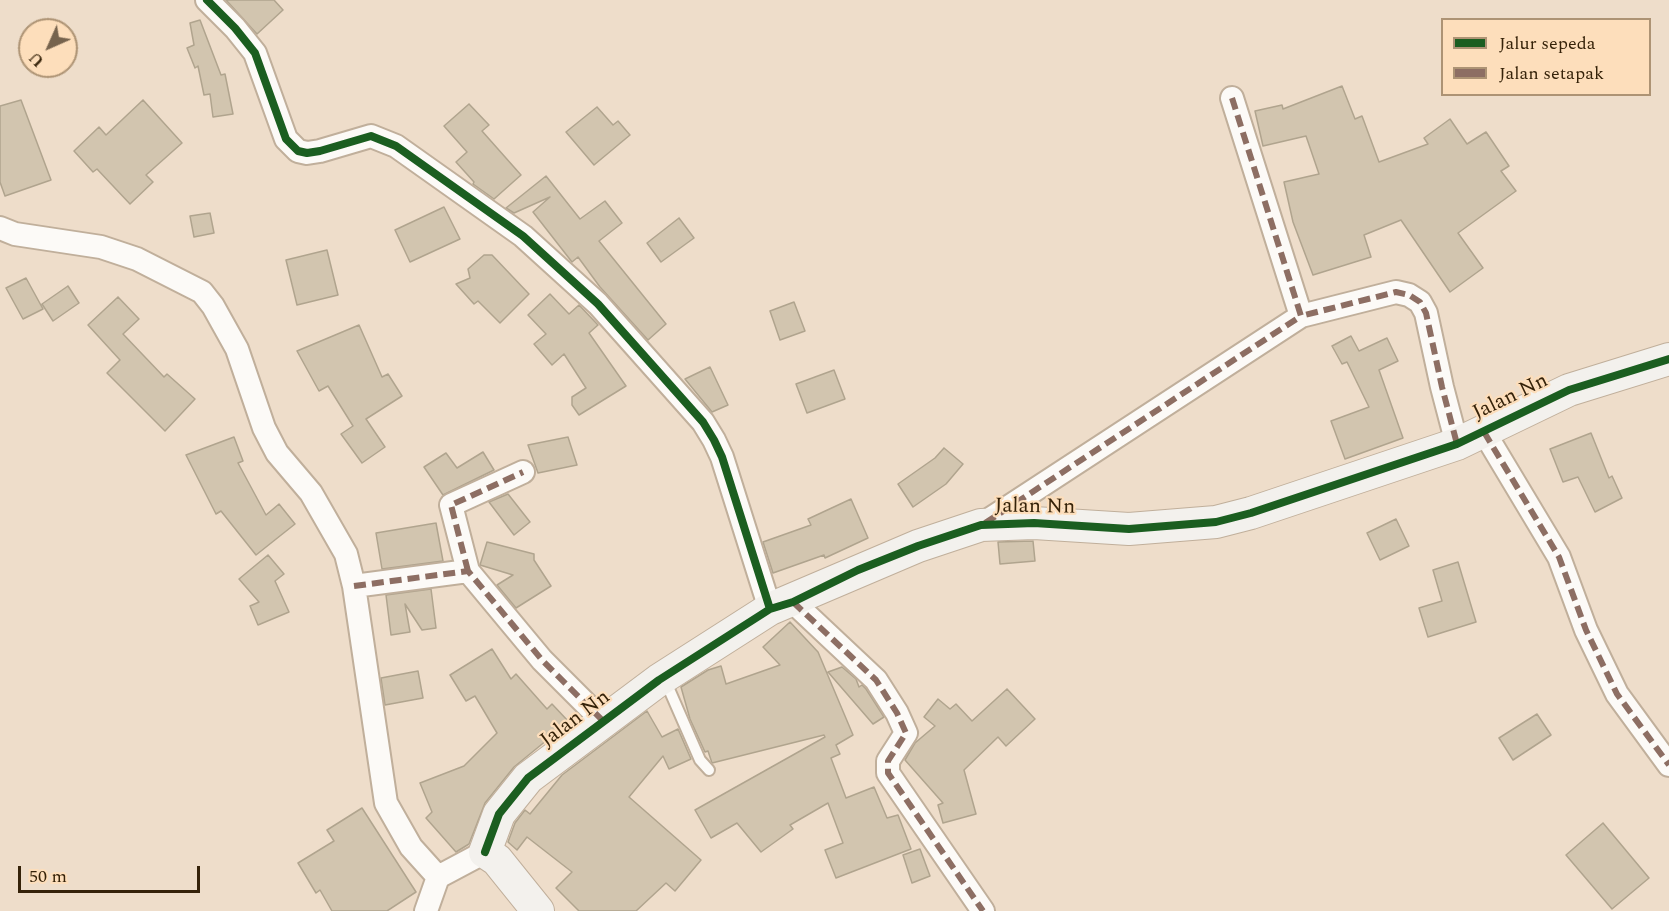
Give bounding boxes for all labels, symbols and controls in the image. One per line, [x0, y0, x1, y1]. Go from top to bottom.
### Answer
north arrow [18, 18, 78, 78]
legend [1441, 18, 1651, 96]
text: Jalur sepeda [1499, 30, 1596, 57]
text: U [23, 46, 50, 73]
text: Jalan setapak [1499, 60, 1604, 87]
street label: Jalan Nn [1469, 369, 1553, 427]
street label: Jalan Nn [994, 495, 1076, 521]
street label: Jalan Nn [536, 686, 616, 754]
scale bar [21, 854, 202, 892]
text: 50 m [29, 863, 67, 890]

